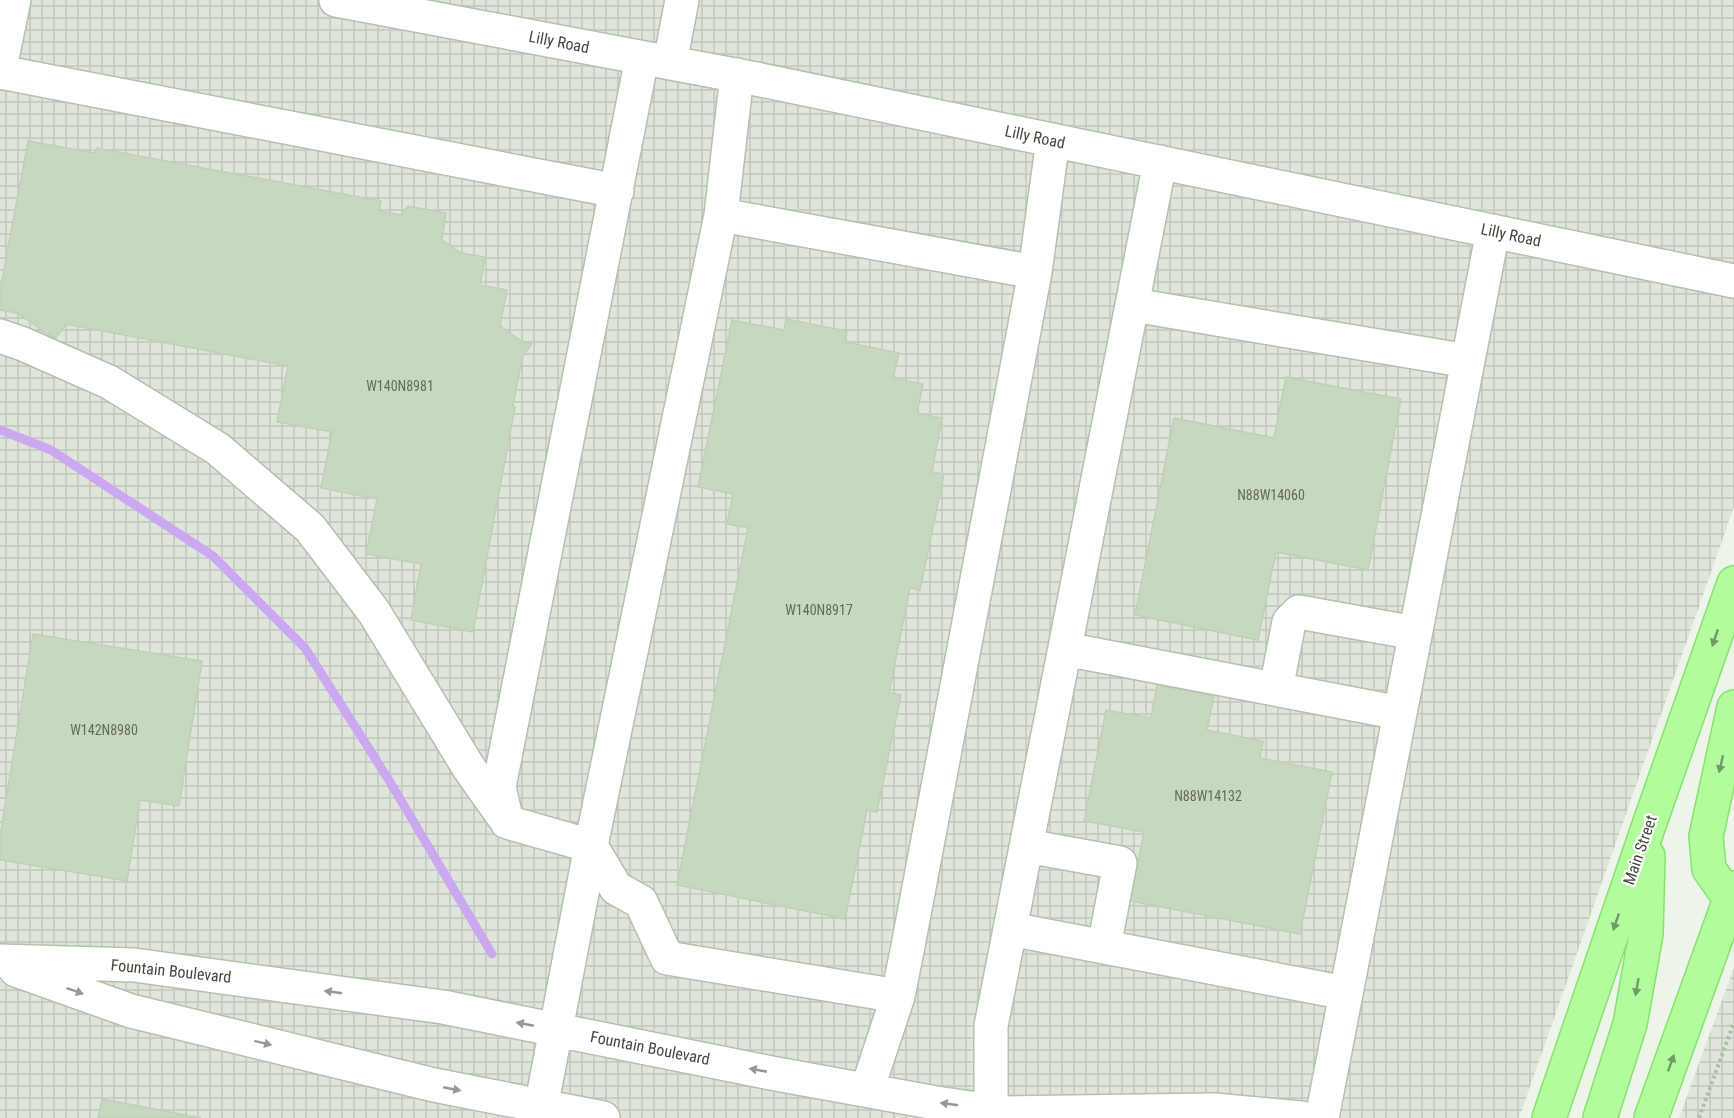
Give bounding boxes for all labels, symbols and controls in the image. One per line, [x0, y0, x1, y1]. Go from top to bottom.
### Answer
street label: Lilly Road [527, 27, 591, 57]
street label: Lilly Road [1003, 121, 1067, 153]
street label: Lilly Road [1479, 219, 1543, 251]
house number: W140N8981 [366, 378, 434, 394]
house number: N88W14060 [1237, 487, 1305, 503]
house number: W140N8917 [785, 602, 853, 618]
one-way arrow [1709, 630, 1719, 648]
house number: W142N8980 [70, 722, 138, 738]
one-way arrow [1716, 754, 1725, 773]
house number: N88W14132 [1174, 788, 1242, 804]
street label: Main Street [1619, 812, 1661, 887]
one-way arrow [1610, 913, 1620, 931]
street label: Fountain Boulevard [110, 955, 232, 987]
one-way arrow [1632, 978, 1641, 997]
one-way arrow [66, 987, 84, 997]
one-way arrow [323, 987, 342, 996]
one-way arrow [515, 1019, 534, 1028]
street label: Fountain Boulevard [589, 1027, 711, 1069]
one-way arrow [254, 1039, 272, 1049]
one-way arrow [1666, 1054, 1676, 1072]
one-way arrow [748, 1065, 767, 1074]
one-way arrow [443, 1085, 462, 1094]
one-way arrow [940, 1100, 959, 1109]

